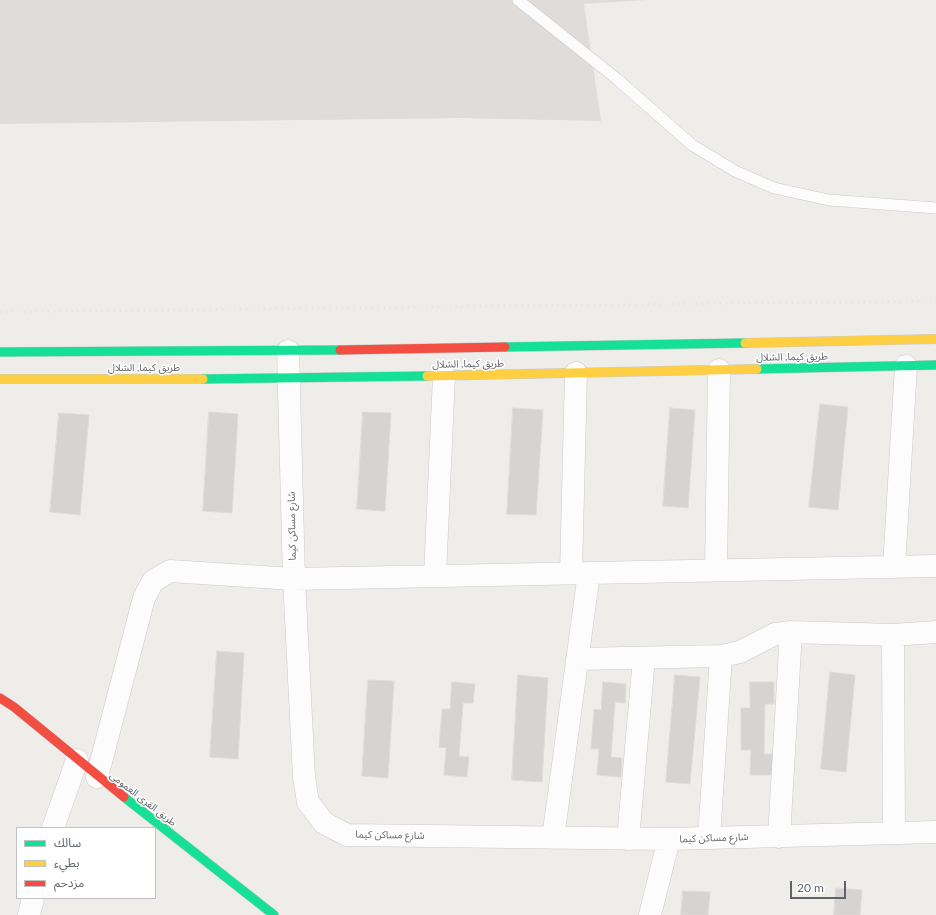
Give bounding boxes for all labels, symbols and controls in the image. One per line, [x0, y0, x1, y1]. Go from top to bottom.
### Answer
street label: طريق كيما, الشلال [756, 350, 828, 364]
street label: طريق كيما, الشلال [432, 357, 504, 371]
street label: طريق كيما, الشلال [108, 362, 180, 374]
street label: شارع مساكن كيما [285, 491, 299, 561]
street label: طريق القرى العمومى [107, 769, 179, 829]
legend [16, 827, 156, 899]
street label: شارع مساكن كيما [355, 828, 425, 842]
street label: شارع مساكن كيما [679, 831, 749, 845]
text: سالك [54, 835, 81, 850]
text: بطيء [54, 855, 80, 870]
scale bar [792, 873, 848, 899]
text: مزدحم [54, 875, 84, 890]
text: 20 m [797, 880, 824, 895]

